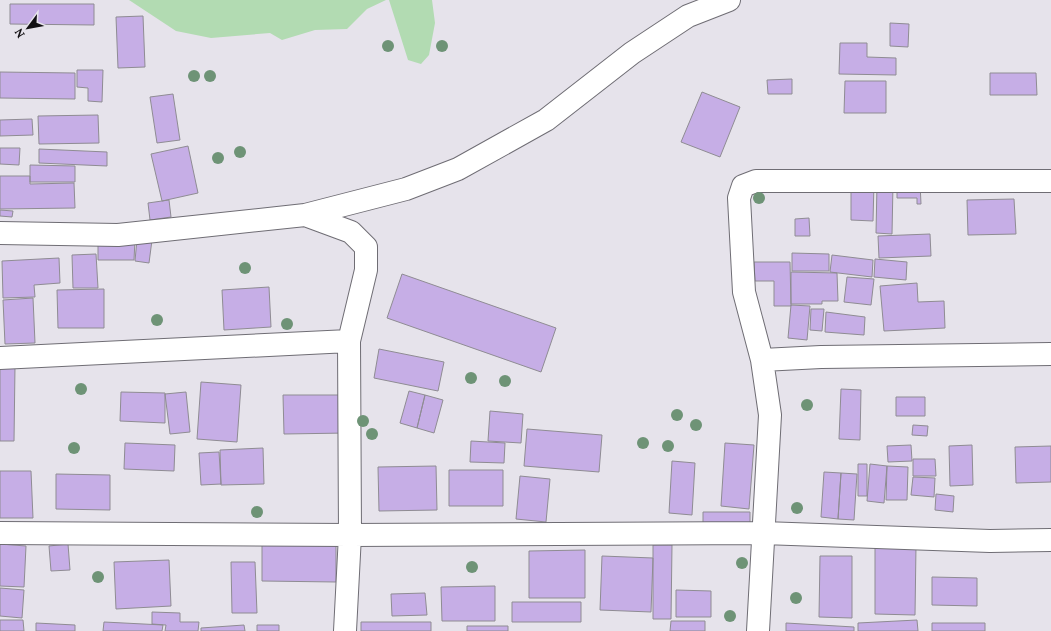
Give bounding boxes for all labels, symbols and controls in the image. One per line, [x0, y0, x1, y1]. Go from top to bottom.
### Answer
north arrow [8, 8, 48, 48]
text: N [11, 26, 28, 41]

